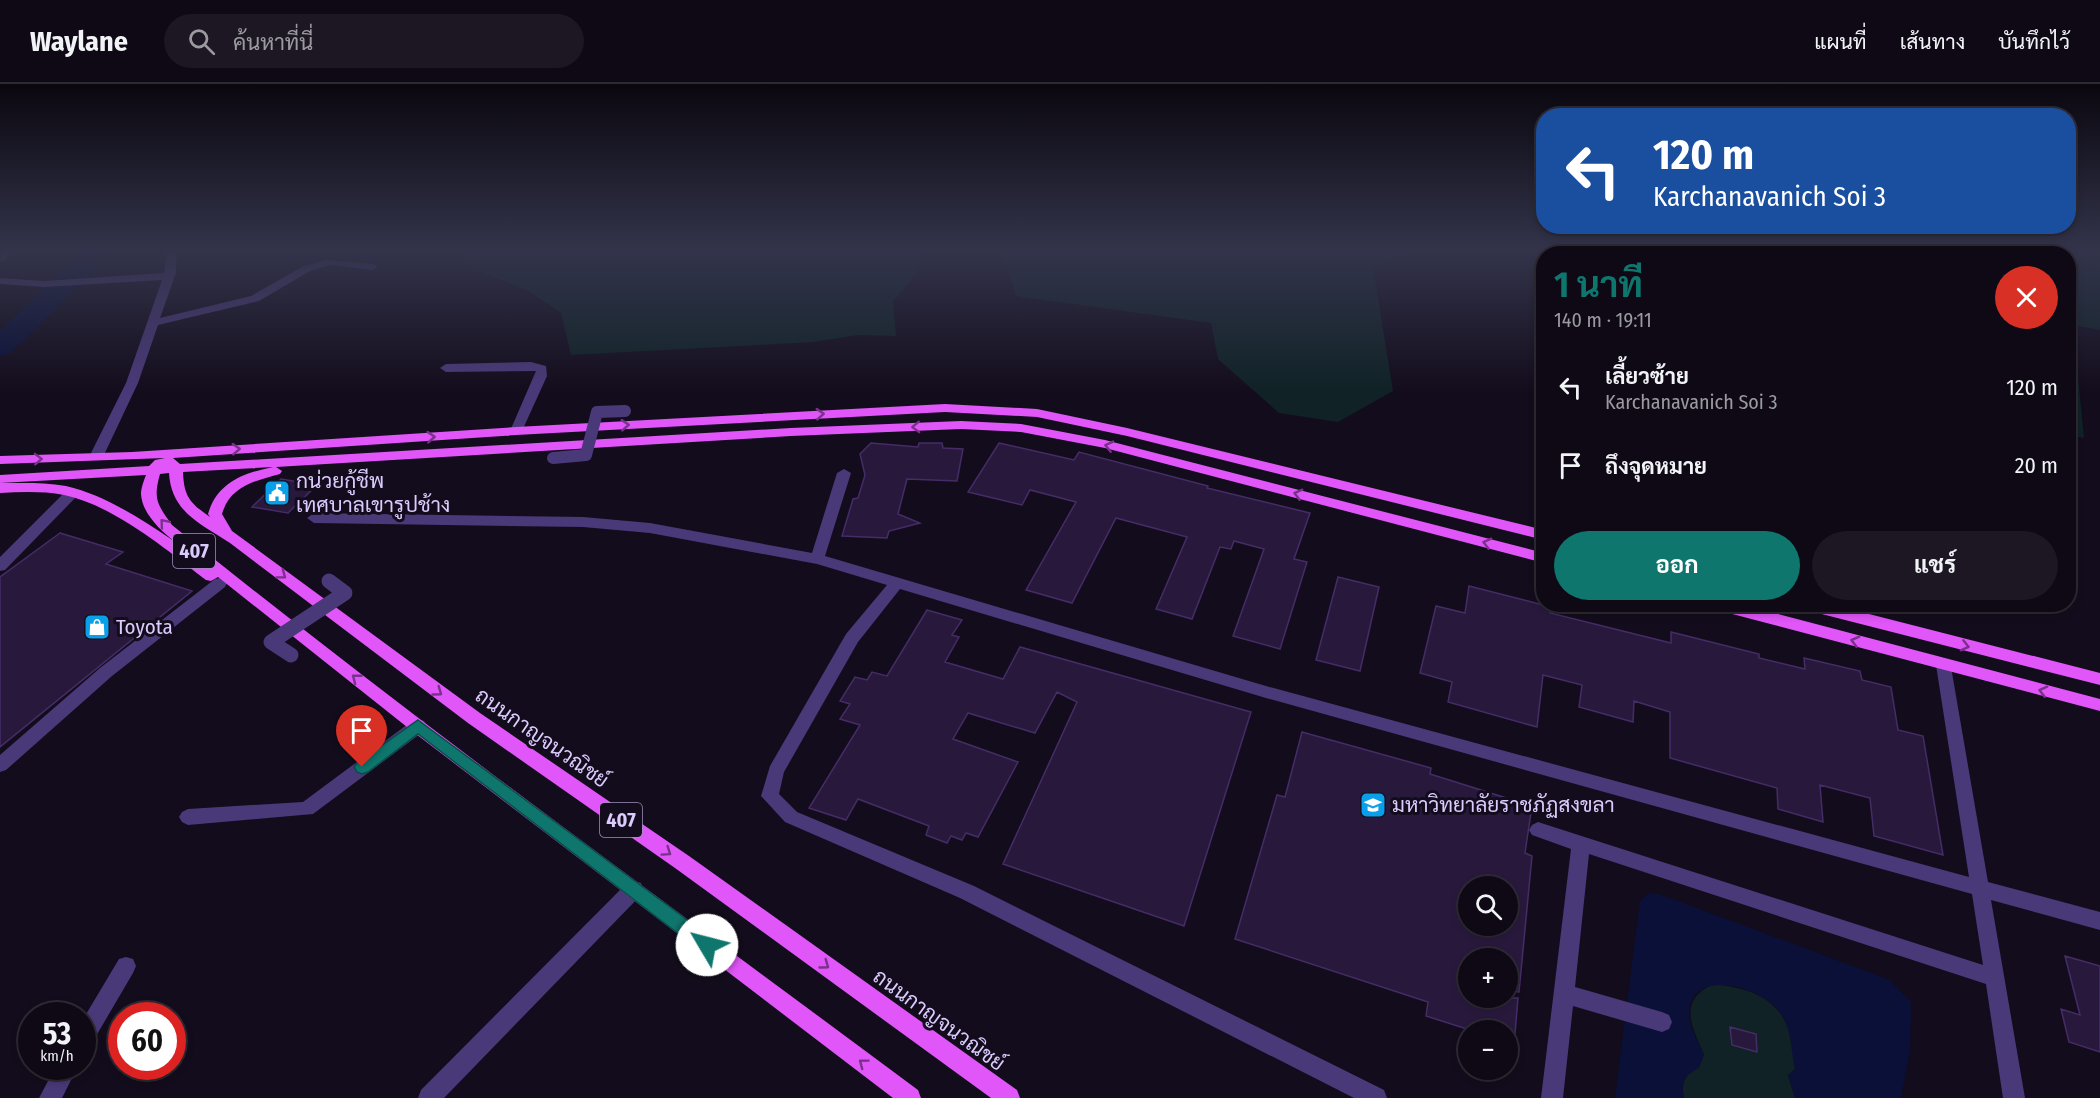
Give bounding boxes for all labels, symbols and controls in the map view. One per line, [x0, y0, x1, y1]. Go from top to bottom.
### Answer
search box [164, 14, 584, 68]
text: Waylane [30, 25, 128, 58]
icon: search [185, 25, 218, 58]
text: ค้นหาที่นี่ [233, 29, 313, 56]
text: แผนที่ [1814, 29, 1867, 55]
text: เส้นทาง [1900, 29, 1965, 55]
text: บันทึกไว้ [1998, 29, 2070, 55]
text: 120 m [1653, 130, 1754, 180]
icon: left [1554, 132, 1632, 210]
text: Karchanavanich Soi 3 [1653, 181, 1886, 213]
text: 1 นาที [1554, 263, 1643, 307]
button: close [1995, 266, 2058, 329]
text: 140 m · 19:11 [1554, 308, 1652, 332]
text: เลี้ยวซ้าย [1605, 363, 1689, 390]
icon: left [1554, 371, 1587, 404]
text: 120 m [2006, 374, 2058, 401]
text: Karchanavanich Soi 3 [1605, 390, 1778, 414]
one-way arrow [816, 408, 825, 421]
one-way arrow [621, 419, 630, 432]
one-way arrow [912, 420, 921, 433]
one-way arrow [426, 431, 435, 444]
one-way arrow [1105, 440, 1115, 453]
one-way arrow [232, 443, 241, 456]
icon: arrive [1554, 449, 1587, 482]
one-way arrow [34, 452, 43, 465]
text: 20 m [2015, 452, 2058, 479]
text: ถึงจุดหมาย [1605, 453, 1707, 480]
place label: กน่วยกู้ชีพ เทศบาลเขารูปช้าง [296, 468, 450, 520]
public building icon: กน่วยกู้ชีพ เทศบาลเขารูปช้าง [262, 478, 292, 508]
one-way arrow [1293, 489, 1303, 502]
one-way arrow [160, 519, 171, 530]
button: ออก [1554, 531, 1800, 600]
button: แชร์ [1812, 531, 2058, 600]
road number: 407 [173, 534, 215, 568]
one-way arrow [1482, 538, 1492, 551]
one-way arrow [275, 568, 286, 579]
shop icon: Toyota [82, 612, 112, 642]
place label: Toyota [116, 614, 173, 640]
one-way arrow [1850, 636, 1861, 648]
one-way arrow [1959, 638, 1969, 651]
one-way arrow [352, 675, 363, 686]
street label: ถนนกาญจนวณิชย์ [470, 682, 614, 794]
one-way arrow [432, 685, 443, 696]
one-way arrow [2038, 685, 2048, 698]
pin [336, 705, 387, 767]
icon: arrive [345, 714, 378, 747]
school or university icon: มหาวิทยาลัยราชภัฏสงขลา [1358, 790, 1388, 820]
place label: มหาวิทยาลัยราชภัฏสงขลา [1392, 792, 1615, 818]
road number: 407 [600, 803, 642, 837]
one-way arrow [660, 845, 671, 856]
map controls [1458, 876, 1518, 1080]
button: search [1458, 876, 1518, 936]
position arrow [675, 913, 739, 977]
button: + [1458, 948, 1518, 1008]
one-way arrow [819, 958, 830, 969]
street label: ถนนกาญจนวณิชย์ [868, 963, 1011, 1077]
speed limit sign: 60 [108, 1002, 186, 1080]
text: 53 [43, 1016, 71, 1052]
button: − [1458, 1020, 1518, 1080]
text: km/h [40, 1047, 74, 1065]
one-way arrow [859, 1059, 870, 1070]

